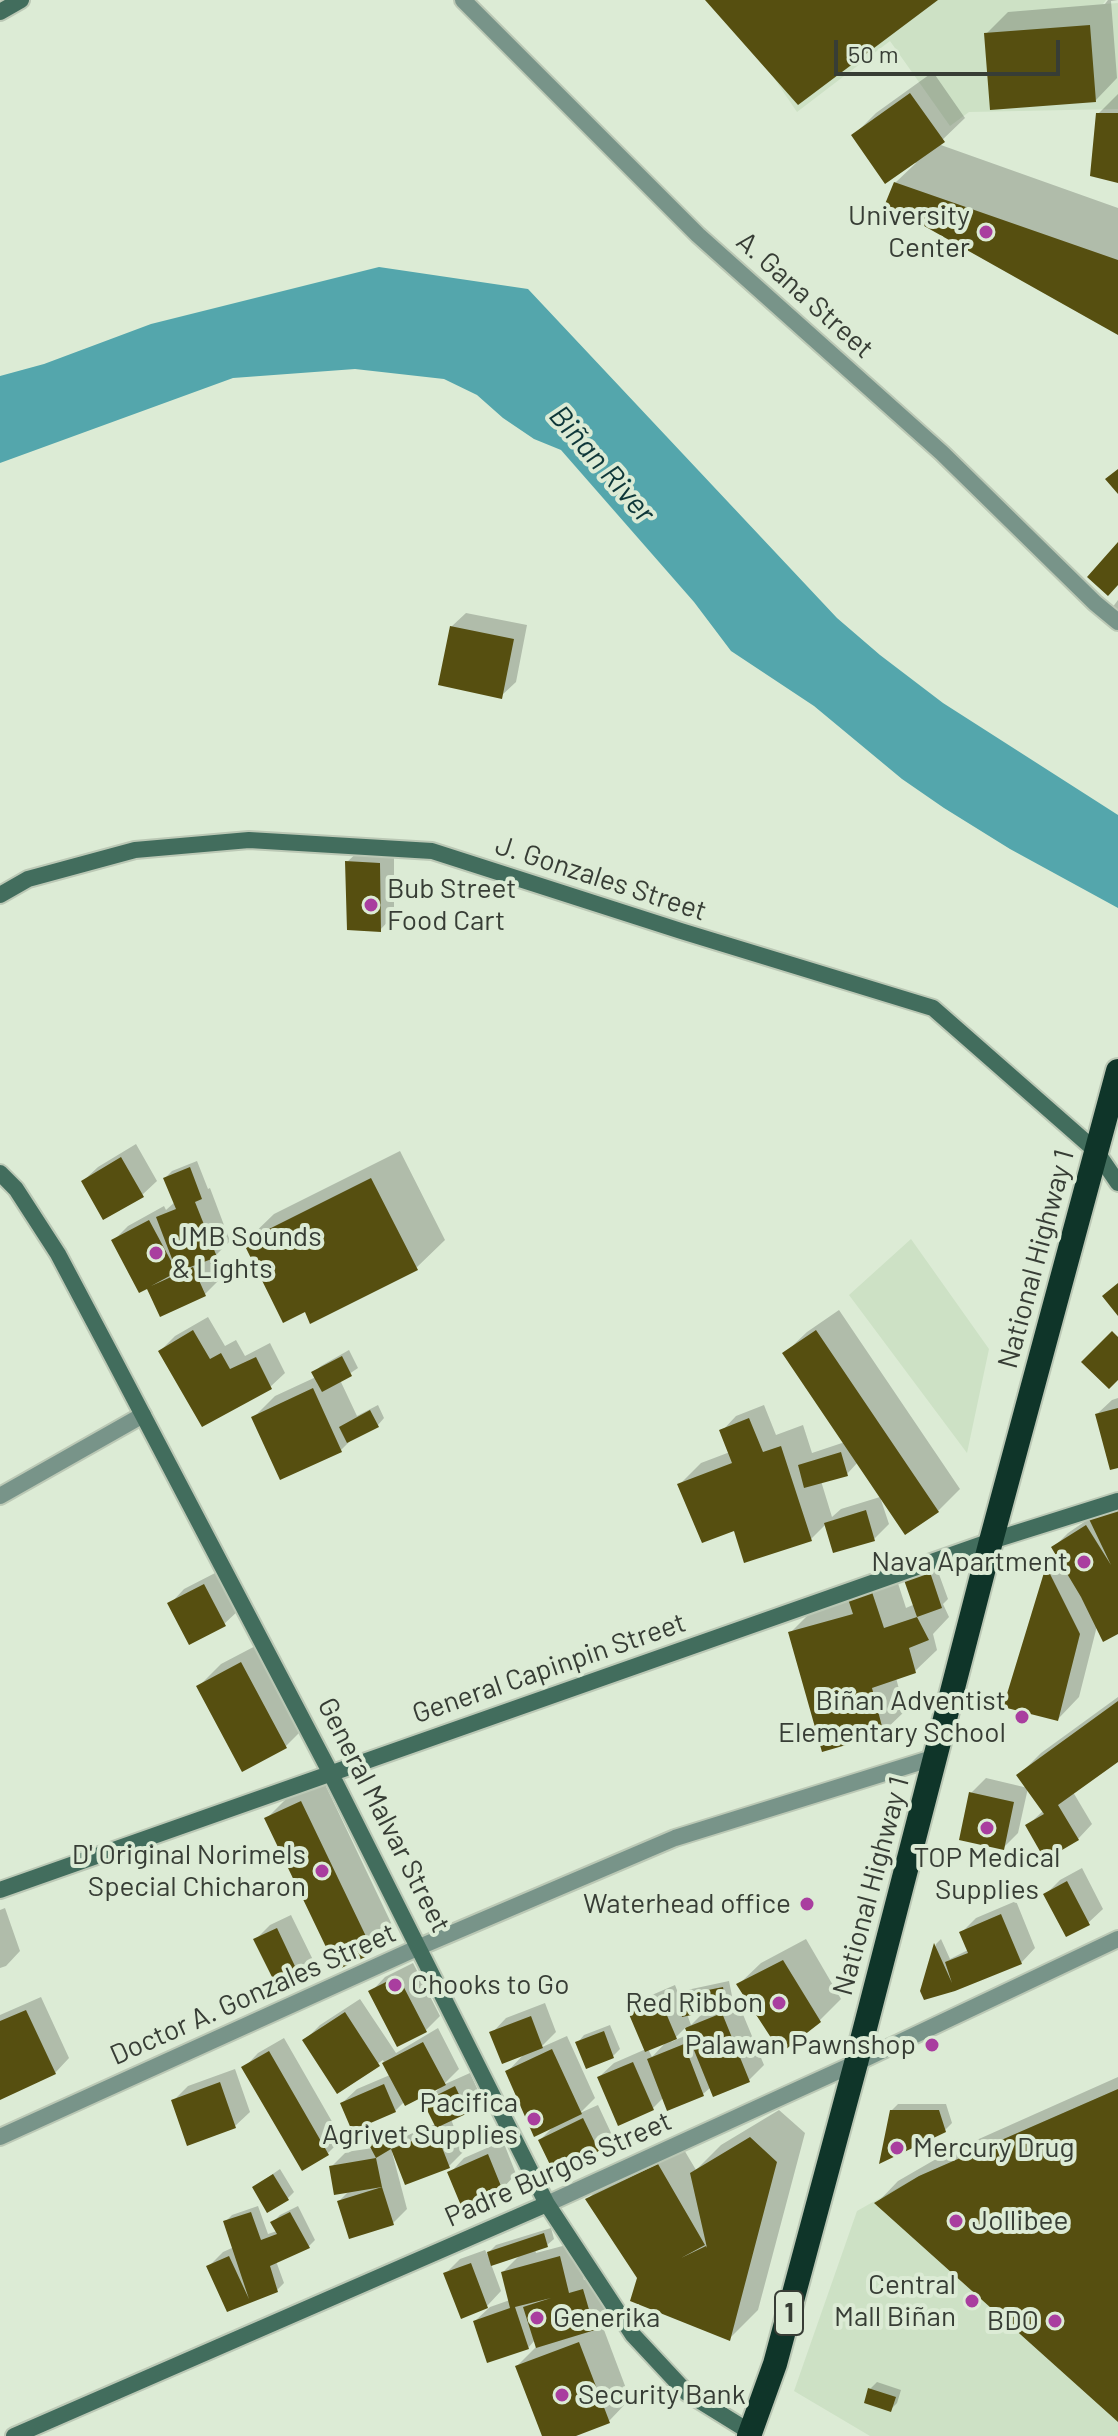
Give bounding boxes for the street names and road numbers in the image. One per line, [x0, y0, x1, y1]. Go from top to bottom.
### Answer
street label: A. Gana Street [729, 225, 881, 365]
street label: J. Gonzales Street [491, 828, 711, 928]
street label: National Highway 1 [991, 1146, 1081, 1372]
street label: General Capinpin Street [408, 1605, 690, 1731]
street label: General Malvar Street [310, 1692, 458, 1938]
street label: National Highway 1 [826, 1773, 916, 1999]
street label: Doctor A. Gonzales Street [105, 1916, 401, 2072]
street label: Padre Burgos Street [440, 2104, 676, 2234]
road number: 1 [775, 2291, 803, 2335]

